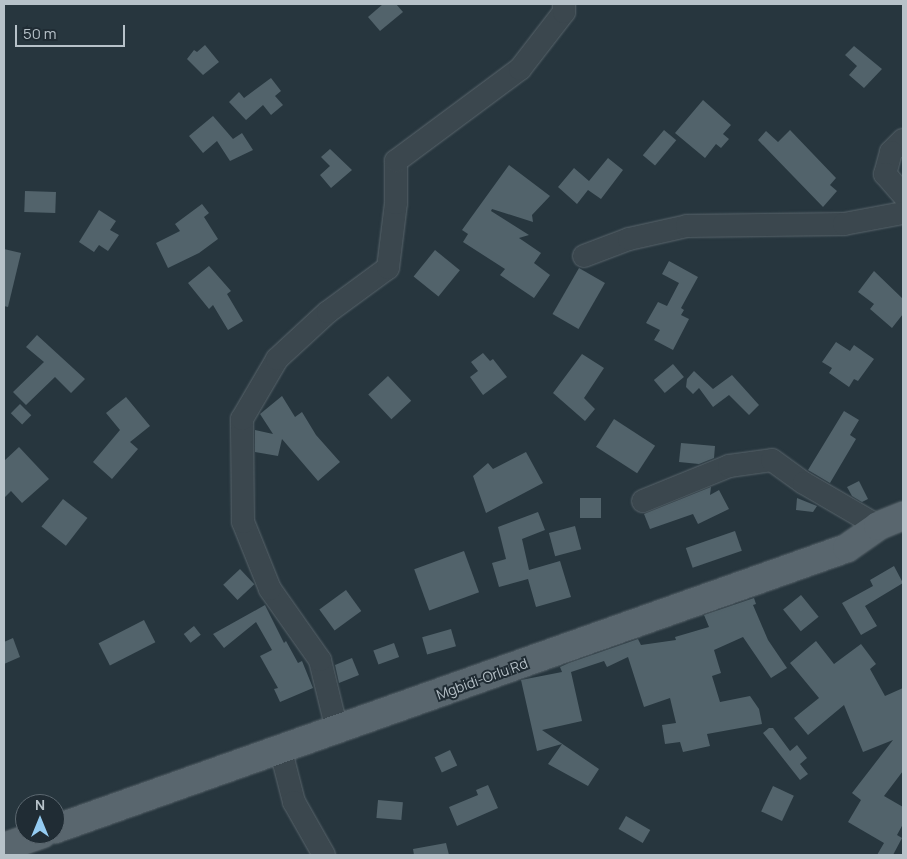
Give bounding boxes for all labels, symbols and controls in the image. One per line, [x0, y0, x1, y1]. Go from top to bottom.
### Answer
scale bar [18, 15, 128, 47]
text: 50 m [23, 23, 57, 44]
street label: Mgbidi-Orlu Rd [434, 655, 530, 703]
north arrow [15, 794, 65, 844]
text: N [35, 795, 45, 814]

